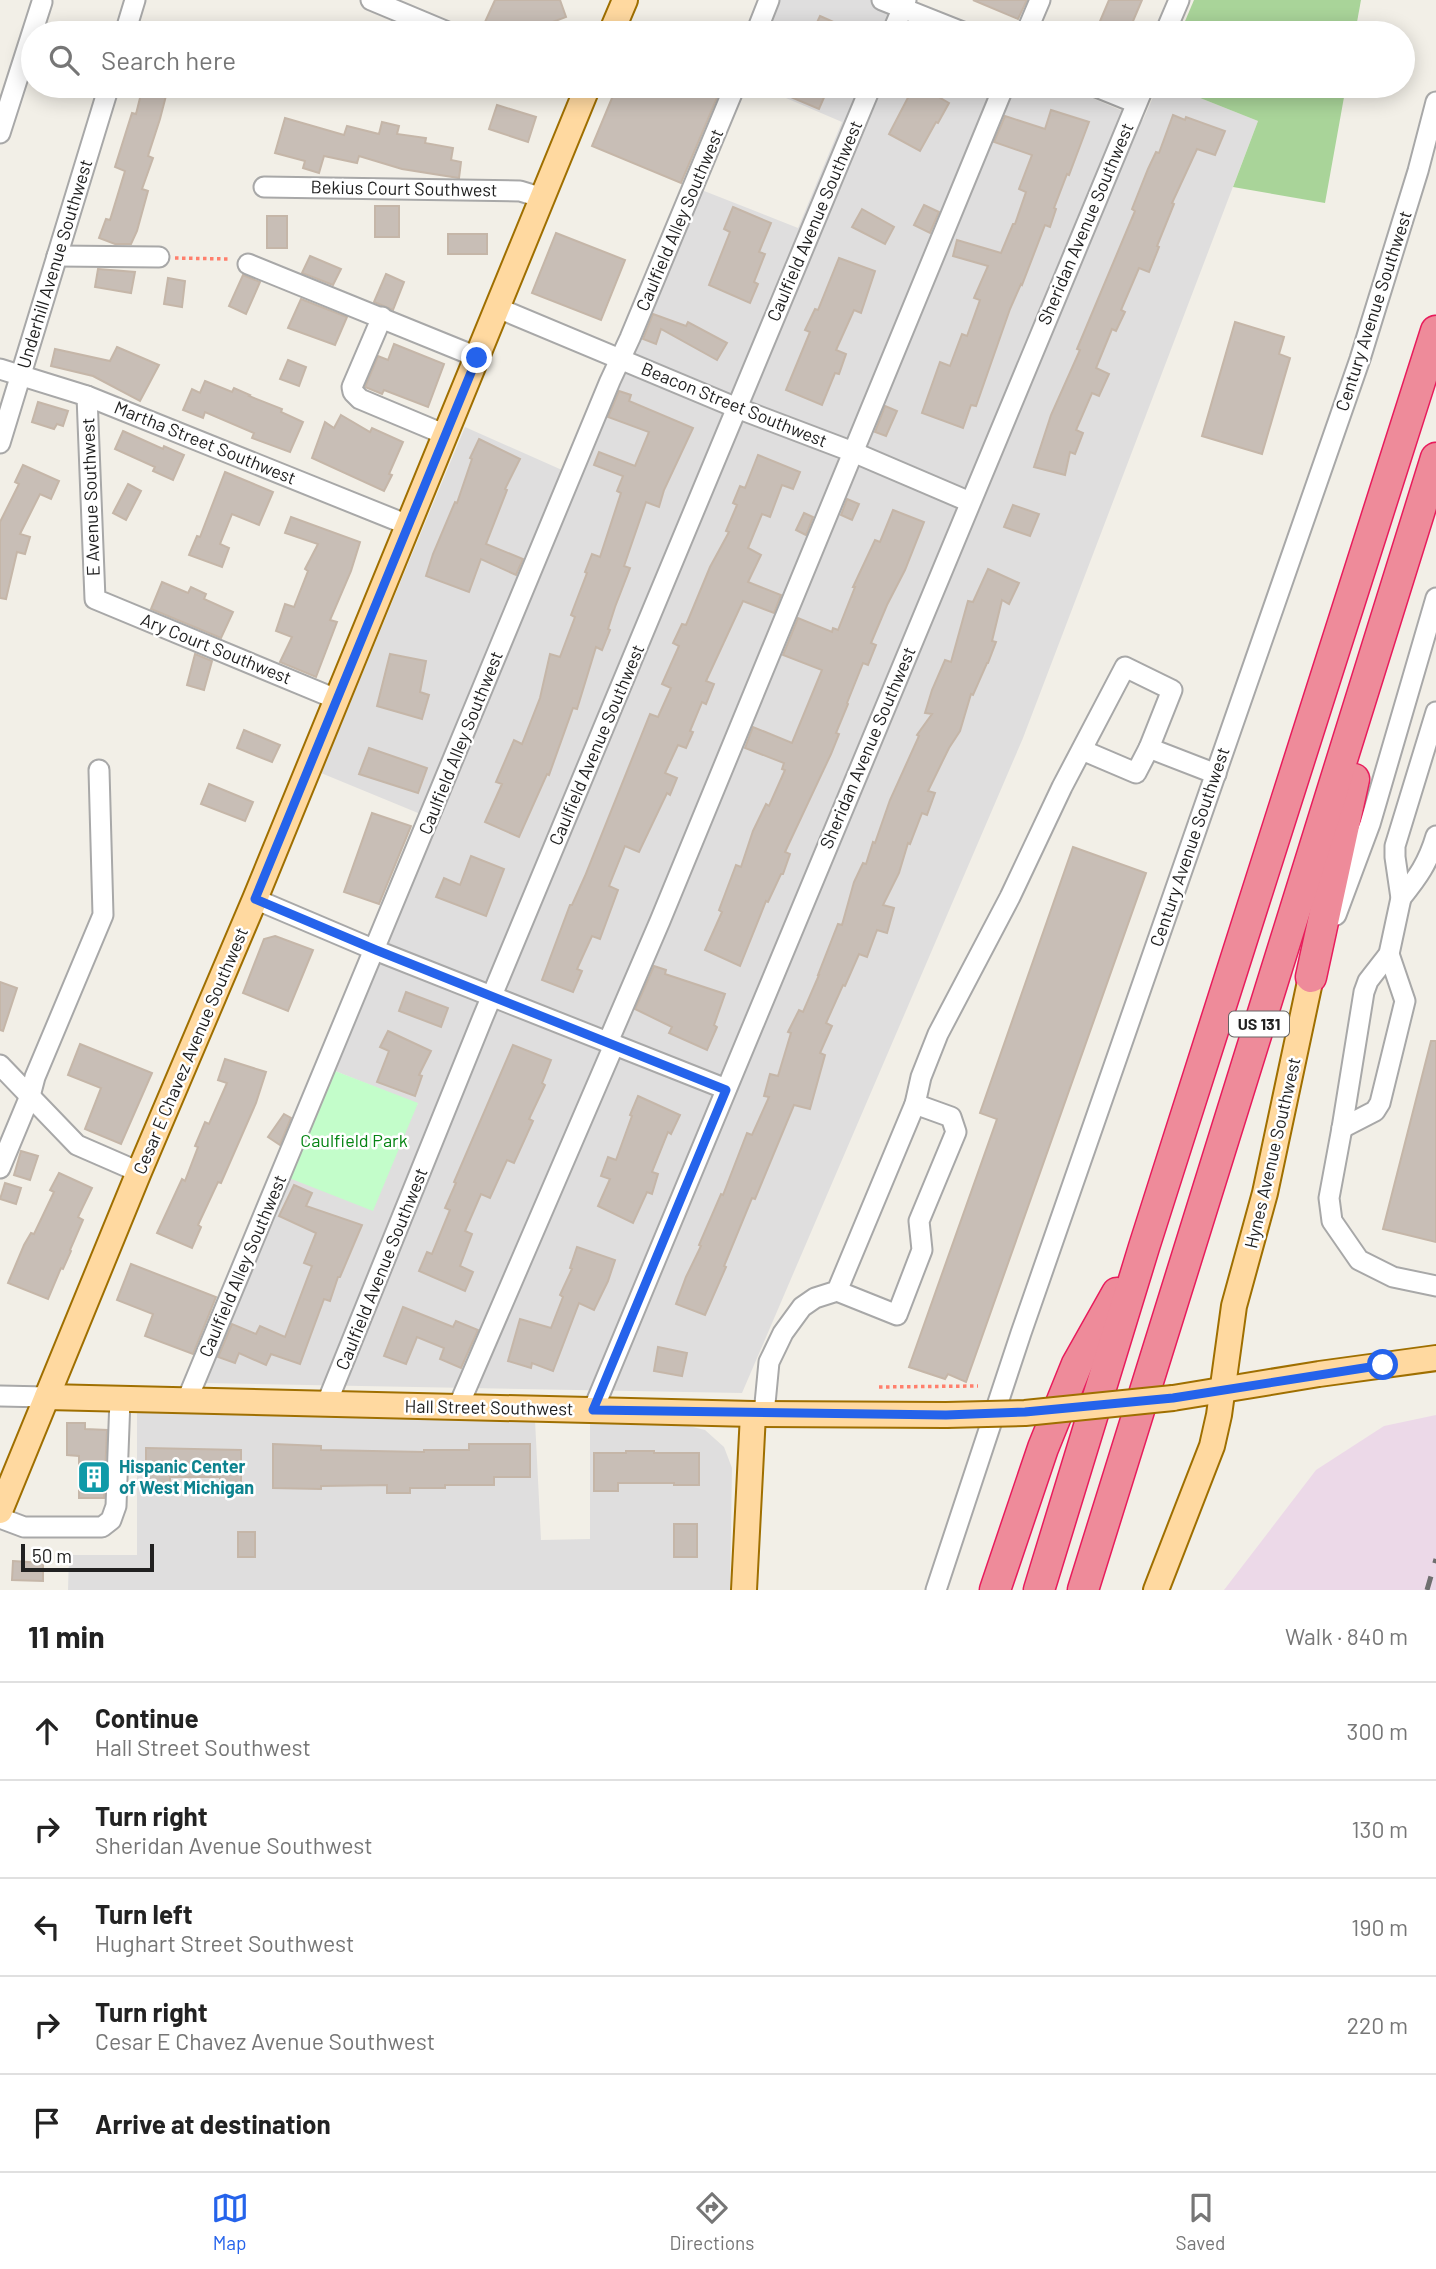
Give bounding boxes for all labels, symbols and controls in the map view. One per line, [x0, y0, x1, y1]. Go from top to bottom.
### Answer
search box [21, 21, 1415, 98]
icon: search [45, 41, 83, 79]
text: Search here [101, 44, 236, 75]
street label: Caulfield Avenue Southwest [762, 117, 866, 324]
street label: Sheridan Avenue Southwest [1032, 119, 1138, 328]
street label: Caulfield Alley Southwest [631, 125, 727, 314]
street label: Underhill Avenue Southwest [12, 156, 96, 371]
street label: Bekius Court Southwest [310, 175, 498, 201]
street label: Century Avenue Southwest [1330, 208, 1416, 414]
route end [461, 342, 492, 373]
street label: Beacon Street Southwest [638, 357, 831, 451]
street label: Martha Street Southwest [111, 396, 299, 489]
street label: E Avenue Southwest [76, 417, 104, 577]
street label: Ary Court Southwest [138, 608, 295, 688]
street label: Caulfield Avenue Southwest [544, 641, 648, 848]
street label: Sheridan Avenue Southwest [814, 643, 920, 852]
street label: Caulfield Alley Southwest [413, 648, 507, 838]
street label: Century Avenue Southwest [1145, 744, 1234, 949]
street label: Cesar E Chavez Avenue Southwest [128, 924, 252, 1177]
road number: US 131 [1229, 1012, 1289, 1036]
street label: Hynes Avenue Southwest [1239, 1055, 1305, 1250]
park label: Caulfield Park [300, 1129, 408, 1151]
street label: Caulfield Avenue Southwest [330, 1164, 432, 1373]
street label: Caulfield Alley Southwest [194, 1171, 290, 1360]
route start [1367, 1349, 1398, 1380]
street label: Hall Street Southwest [404, 1395, 574, 1419]
place label: Hispanic Center of West Michigan [119, 1455, 254, 1498]
building icon: Hispanic Center of West Michigan [75, 1458, 113, 1496]
scale bar [21, 1541, 154, 1573]
text: 50 m [32, 1544, 72, 1567]
text: 11 min [28, 1618, 105, 1654]
text: Walk · 840 m [1285, 1622, 1408, 1650]
text: Continue [95, 1702, 199, 1733]
icon: ahead [28, 1712, 66, 1750]
text: 300 m [1347, 1717, 1408, 1745]
text: Hall Street Southwest [95, 1733, 311, 1761]
text: Turn right [95, 1800, 208, 1831]
icon: right [28, 1810, 66, 1848]
text: 130 m [1351, 1815, 1408, 1843]
text: Sheridan Avenue Southwest [95, 1831, 373, 1859]
text: Turn left [95, 1898, 193, 1929]
icon: left [28, 1908, 66, 1946]
text: 190 m [1351, 1913, 1408, 1941]
text: Hughart Street Southwest [95, 1929, 354, 1957]
text: Turn right [95, 1996, 208, 2027]
icon: right [28, 2006, 66, 2044]
text: 220 m [1347, 2011, 1408, 2039]
text: Cesar E Chavez Avenue Southwest [95, 2027, 435, 2055]
icon: arrive [28, 2104, 66, 2142]
text: Arrive at destination [95, 2108, 331, 2139]
tab: Map [211, 2189, 249, 2254]
tab: Directions [670, 2189, 755, 2254]
tab: Saved [1176, 2189, 1225, 2254]

